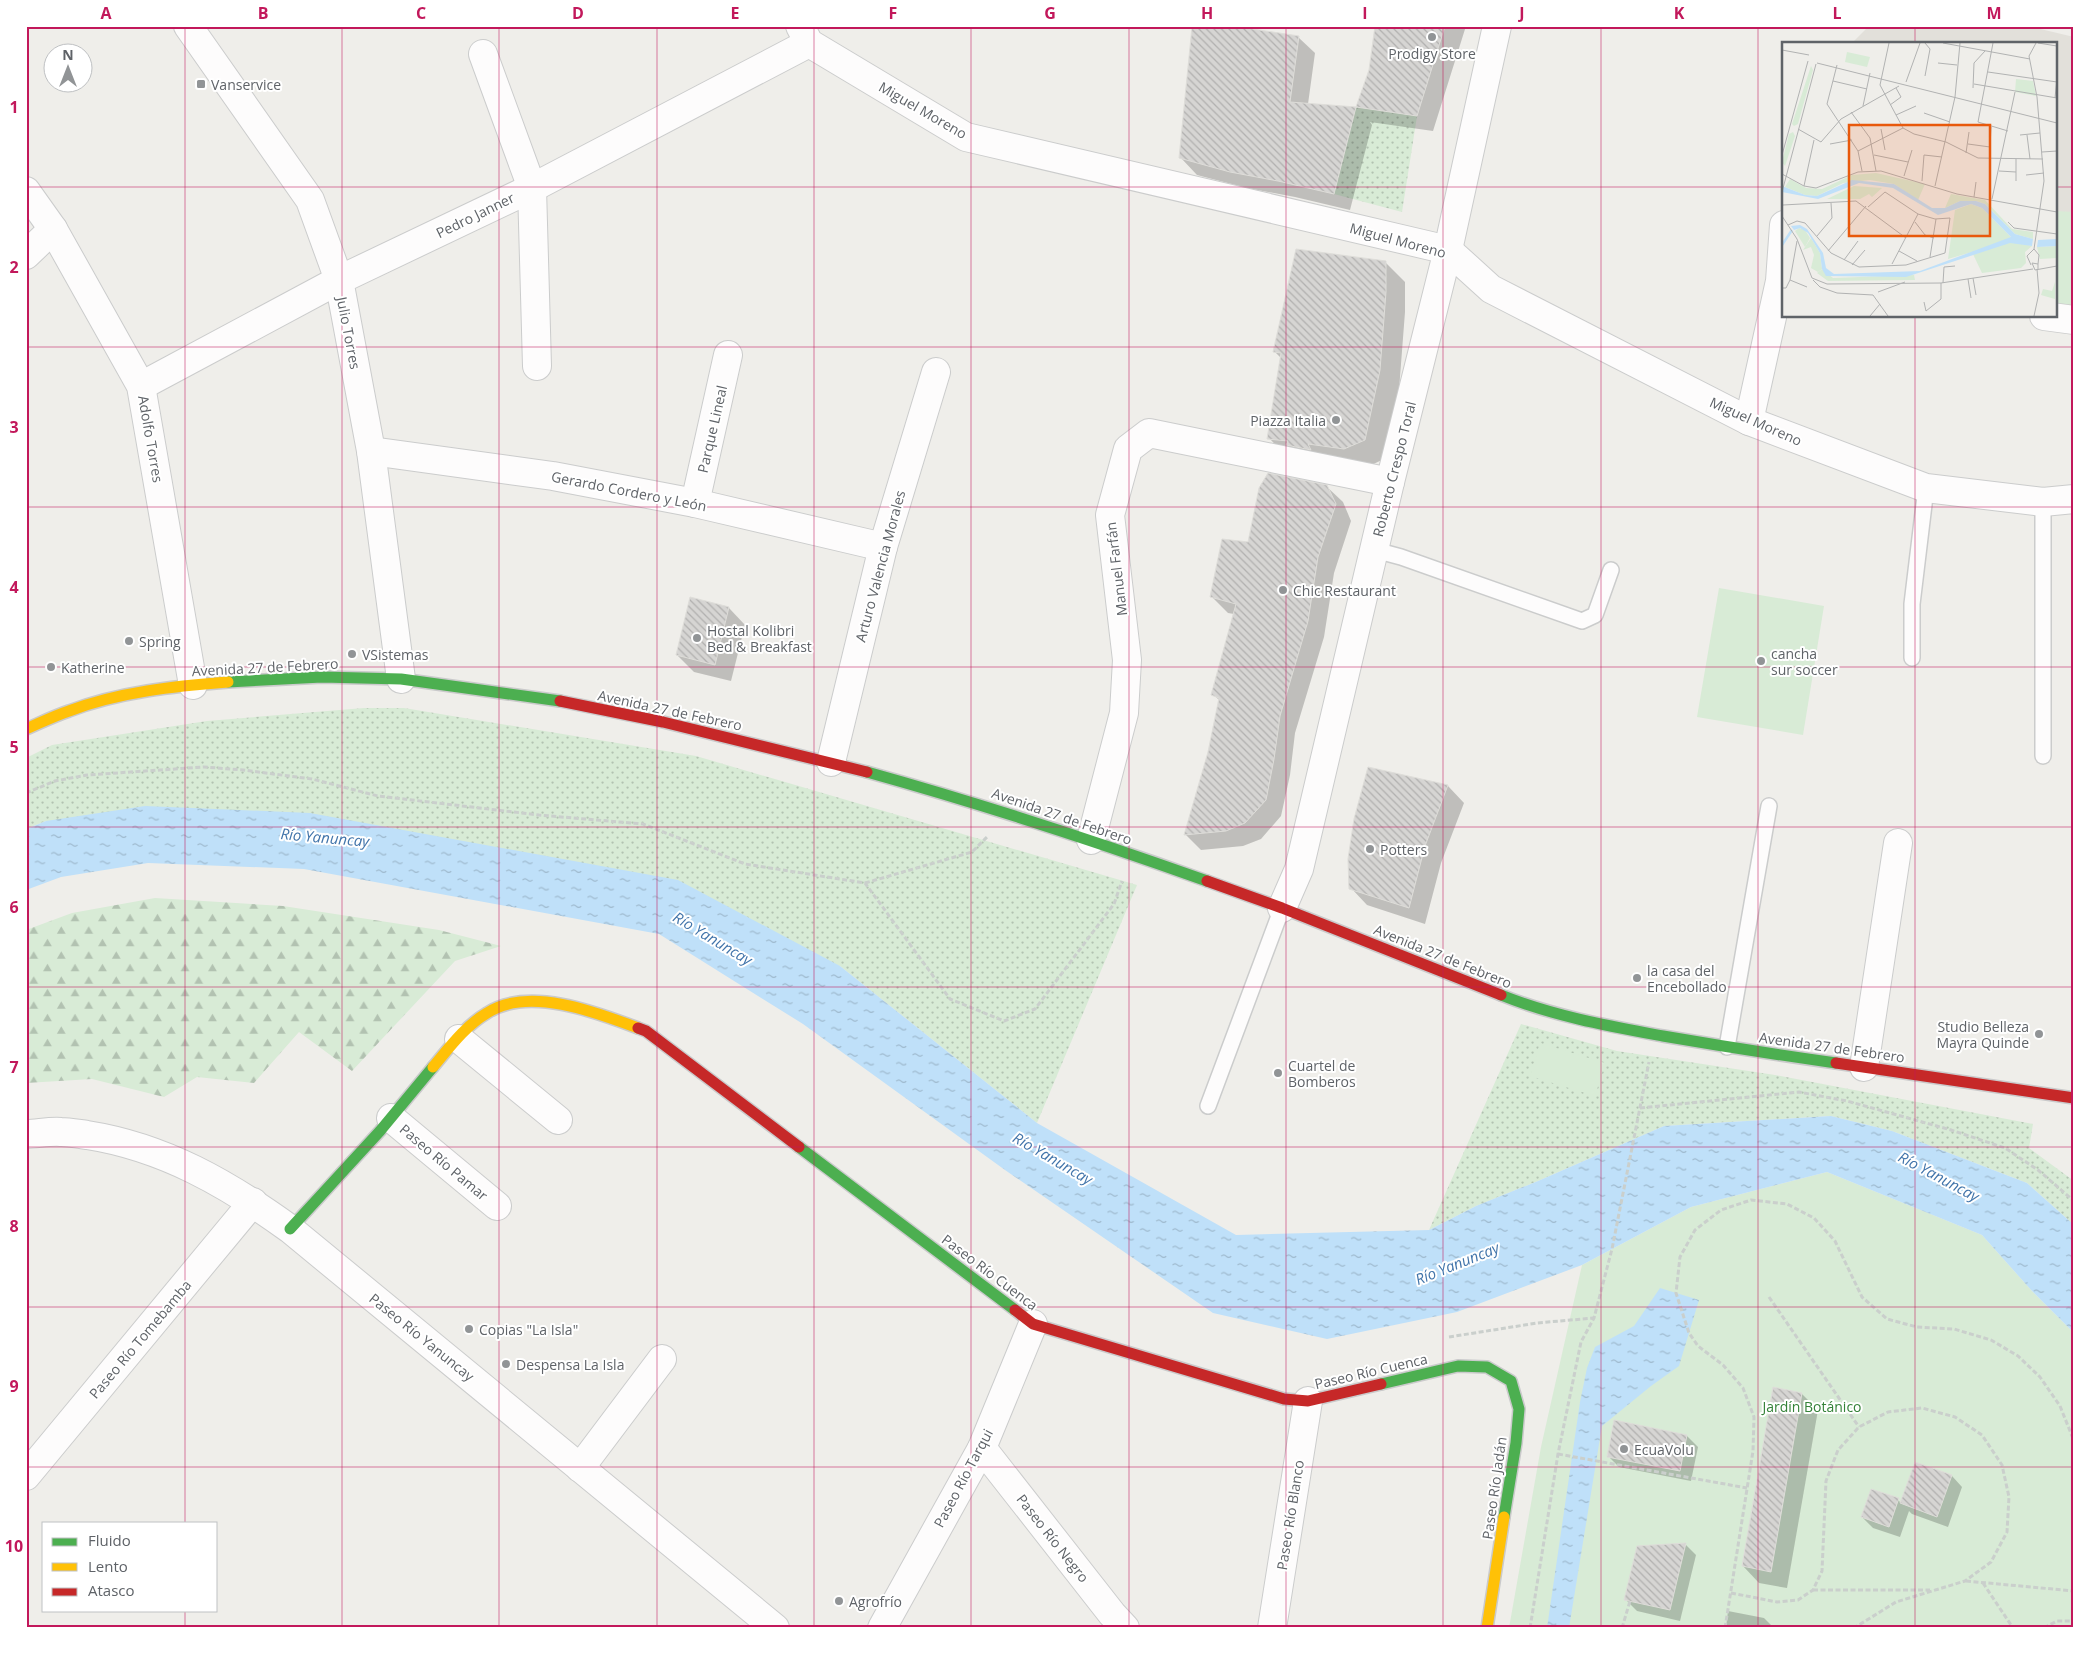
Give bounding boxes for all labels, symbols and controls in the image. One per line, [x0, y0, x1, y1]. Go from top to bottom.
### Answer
text: A [100, 2, 112, 24]
text: B [258, 2, 268, 24]
text: C [416, 2, 426, 24]
text: D [572, 2, 584, 24]
text: E [731, 2, 740, 24]
text: F [889, 2, 897, 24]
text: G [1044, 2, 1056, 24]
text: H [1201, 2, 1213, 24]
text: I [1362, 2, 1368, 24]
text: J [1517, 2, 1525, 24]
text: K [1674, 2, 1685, 24]
text: L [1832, 2, 1842, 24]
text: M [1986, 2, 2002, 24]
marker: Prodigy Store [1426, 31, 1438, 43]
north arrow [42, 42, 92, 92]
inset map [1782, 42, 2058, 318]
place label: Prodigy Store [1388, 44, 1476, 63]
text: N [62, 45, 74, 64]
place label: Vanservice [211, 75, 281, 94]
street label: Miguel Moreno [875, 77, 971, 143]
marker: Vanservice [195, 78, 207, 90]
text: 1 [9, 96, 19, 118]
street label: Pedro Janner [433, 188, 518, 242]
street label: Miguel Moreno [1348, 218, 1448, 262]
text: 2 [9, 256, 19, 278]
street label: Julio Torres [332, 293, 365, 371]
street label: Parque Lineal [693, 383, 731, 475]
street label: Miguel Moreno [1707, 392, 1805, 450]
street label: Adolfo Torres [134, 394, 168, 484]
street label: Roberto Crespo Toral [1368, 399, 1420, 539]
place label: Piazza Italia [1250, 411, 1326, 430]
marker: Piazza Italia [1330, 414, 1342, 426]
text: 3 [9, 416, 19, 438]
street label: Gerardo Cordero y León [550, 467, 708, 515]
street label: Arturo Valencia Morales [851, 488, 909, 644]
street label: Manuel Farfán [1101, 521, 1131, 617]
text: 4 [9, 576, 19, 598]
place label: Chic Restaurant [1293, 581, 1396, 600]
marker: Chic Restaurant [1277, 584, 1289, 596]
place label: Hostal Kolibri Bed & Breakfast [707, 621, 812, 656]
place label: Spring [139, 632, 181, 651]
marker: Hostal Kolibri Bed & Breakfast [691, 632, 703, 644]
marker: Spring [123, 635, 135, 647]
place label: cancha sur soccer [1771, 644, 1838, 679]
place label: VSistemas [362, 645, 429, 664]
marker: VSistemas [346, 648, 358, 660]
street label: Avenida 27 de Febrero [191, 654, 339, 680]
marker: cancha sur soccer [1755, 655, 1767, 667]
place label: Katherine [61, 658, 125, 677]
marker: Katherine [45, 661, 57, 673]
street label: Avenida 27 de Febrero [596, 685, 744, 735]
text: 5 [9, 736, 19, 758]
street label: Avenida 27 de Febrero [989, 783, 1135, 849]
water label: Río Yanuncay [280, 823, 371, 851]
place label: Potters [1380, 840, 1427, 859]
marker: Potters [1364, 843, 1376, 855]
text: 6 [9, 896, 19, 918]
water label: Río Yanuncay [670, 907, 757, 970]
street label: Avenida 27 de Febrero [1371, 920, 1515, 992]
place label: la casa del Encebollado [1647, 961, 1727, 996]
marker: la casa del Encebollado [1631, 972, 1643, 984]
place label: Studio Belleza Mayra Quinde [1936, 1017, 2029, 1052]
street label: Avenida 27 de Febrero [1758, 1027, 1906, 1067]
marker: Studio Belleza Mayra Quinde [2033, 1028, 2045, 1040]
text: 7 [9, 1056, 19, 1078]
place label: Cuartel de Bomberos [1288, 1056, 1356, 1091]
marker: Cuartel de Bomberos [1272, 1067, 1284, 1079]
street label: Paseo Río Pamar [396, 1119, 492, 1205]
water label: Río Yanuncay [1010, 1127, 1097, 1189]
water label: Río Yanuncay [1895, 1146, 1984, 1206]
text: 8 [9, 1215, 19, 1237]
street label: Paseo Río Cuenca [938, 1230, 1042, 1314]
water label: Río Yanuncay [1412, 1237, 1503, 1289]
street label: Paseo Río Tomebamba [85, 1276, 195, 1402]
street label: Paseo Río Yanuncay [366, 1289, 479, 1386]
place label: Copias "La Isla" [479, 1320, 578, 1339]
marker: Copias "La Isla" [463, 1323, 475, 1335]
street label: Paseo Río Cuenca [1313, 1349, 1429, 1393]
place label: Despensa La Isla [516, 1355, 624, 1374]
marker: Despensa La Isla [500, 1358, 512, 1370]
text: 9 [9, 1375, 19, 1397]
park label: Jardín Botánico [1760, 1397, 1862, 1416]
street label: Paseo Río Tarqui [929, 1425, 997, 1531]
street label: Paseo Río Jadán [1477, 1435, 1511, 1541]
place label: EcuaVolu [1634, 1440, 1694, 1459]
marker: EcuaVolu [1618, 1443, 1630, 1455]
street label: Paseo Río Blanco [1272, 1459, 1308, 1571]
street label: Paseo Río Negro [1013, 1490, 1093, 1586]
legend [42, 1522, 218, 1612]
text: Fluido [88, 1530, 131, 1550]
text: 10 [5, 1535, 23, 1557]
text: Lento [88, 1556, 128, 1576]
text: Atasco [88, 1580, 135, 1600]
place label: Agrofrío [849, 1592, 902, 1611]
marker: Agrofrío [833, 1595, 845, 1607]

